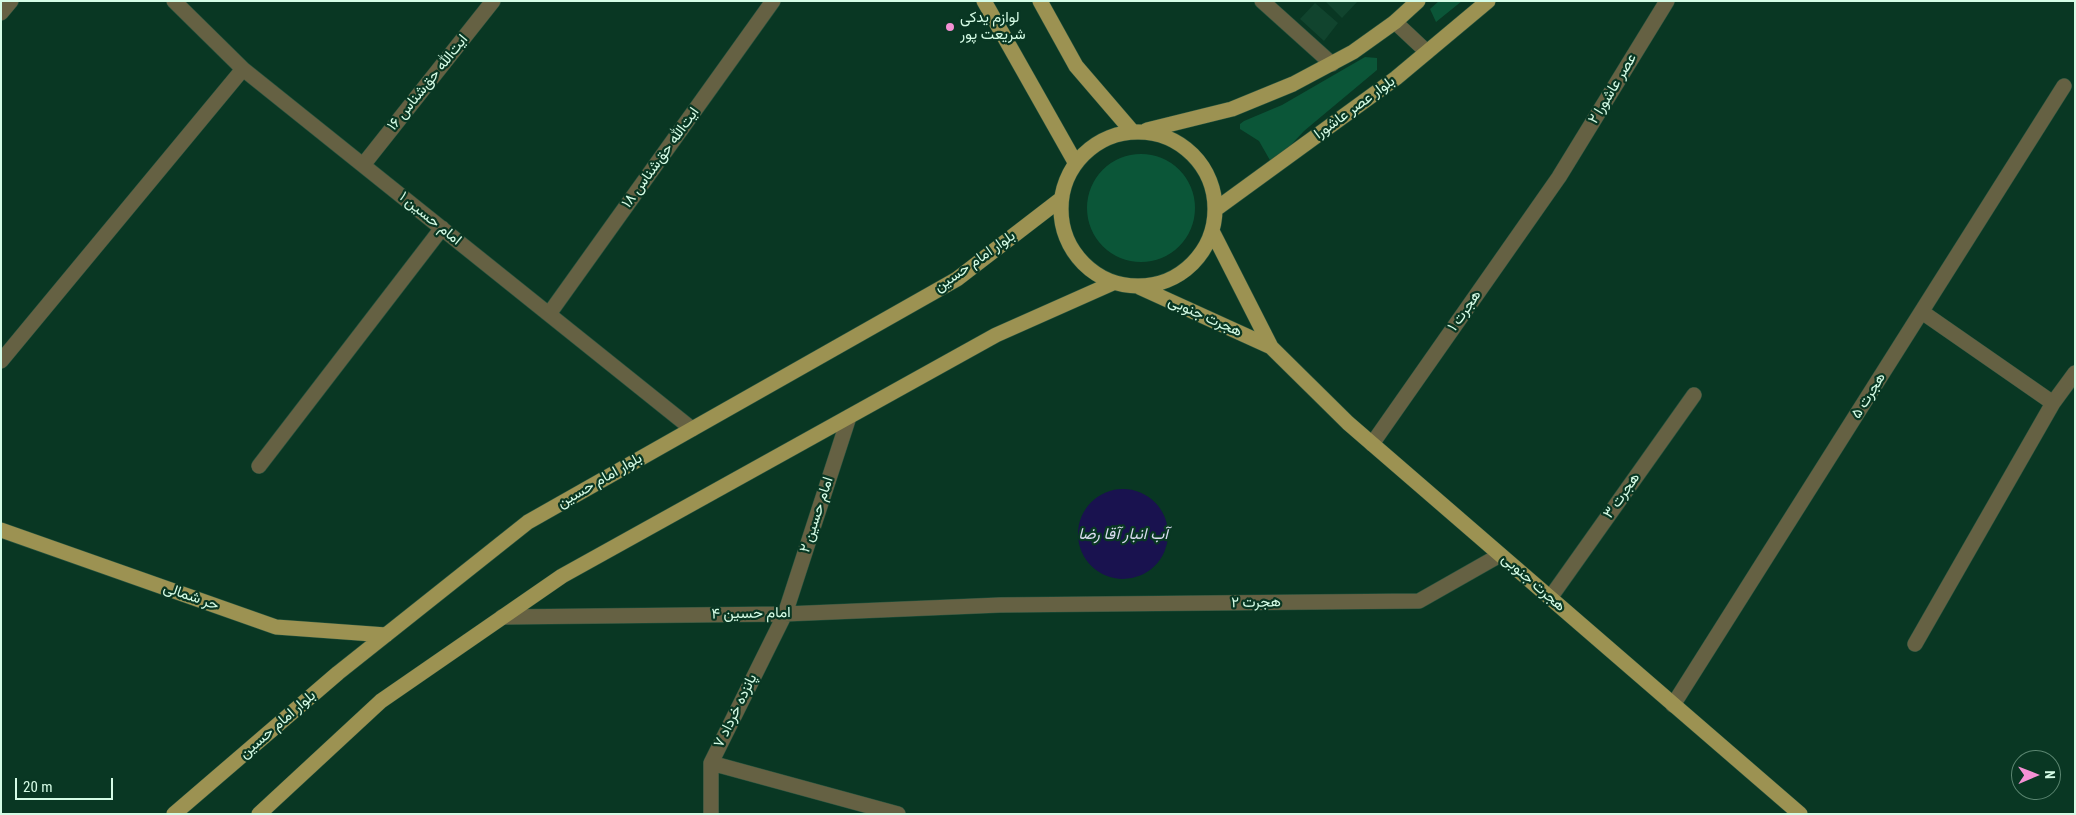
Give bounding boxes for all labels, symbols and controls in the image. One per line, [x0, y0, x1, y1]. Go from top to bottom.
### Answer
place label: لوازم یدکی شریعت پور [960, 9, 1026, 44]
marker: لوازم یدکی شریعت پور [944, 21, 956, 33]
street label: ایت‌الله حق‌شناس ۱۶ [384, 31, 472, 135]
street label: عصر عاشورا ۲ [1585, 50, 1641, 128]
street label: بلوار عصر عاشورا [1311, 73, 1399, 143]
street label: ایت‌الله حق‌شناس ۱۸ [618, 104, 704, 212]
street label: امام حسین ۱ [395, 188, 465, 250]
street label: بلوار امام حسین [931, 227, 1019, 297]
street label: هجرت ۱ [1444, 287, 1486, 335]
street label: هجرت جنوبی [1165, 293, 1245, 341]
street label: هجرت ۵ [1848, 370, 1890, 422]
street label: بلوار امام حسین [554, 449, 646, 513]
street label: هجرت ۳ [1600, 470, 1644, 522]
street label: امام حسین ۲ [796, 475, 838, 555]
water label: آب انبار آقا رضا [1078, 525, 1168, 545]
street label: هجرت جنوبی [1497, 550, 1569, 616]
street label: حر شمالی [161, 579, 221, 615]
street label: هجرت ۲ [1231, 594, 1281, 612]
street label: امام حسین ۴ [711, 604, 791, 624]
street label: پانزده خرداد ۷ [710, 671, 762, 751]
street label: بلوار امام حسین [236, 687, 320, 763]
north arrow [2011, 750, 2061, 800]
scale bar [18, 768, 115, 800]
text: N [2042, 770, 2058, 779]
text: 20 m [23, 778, 53, 796]

